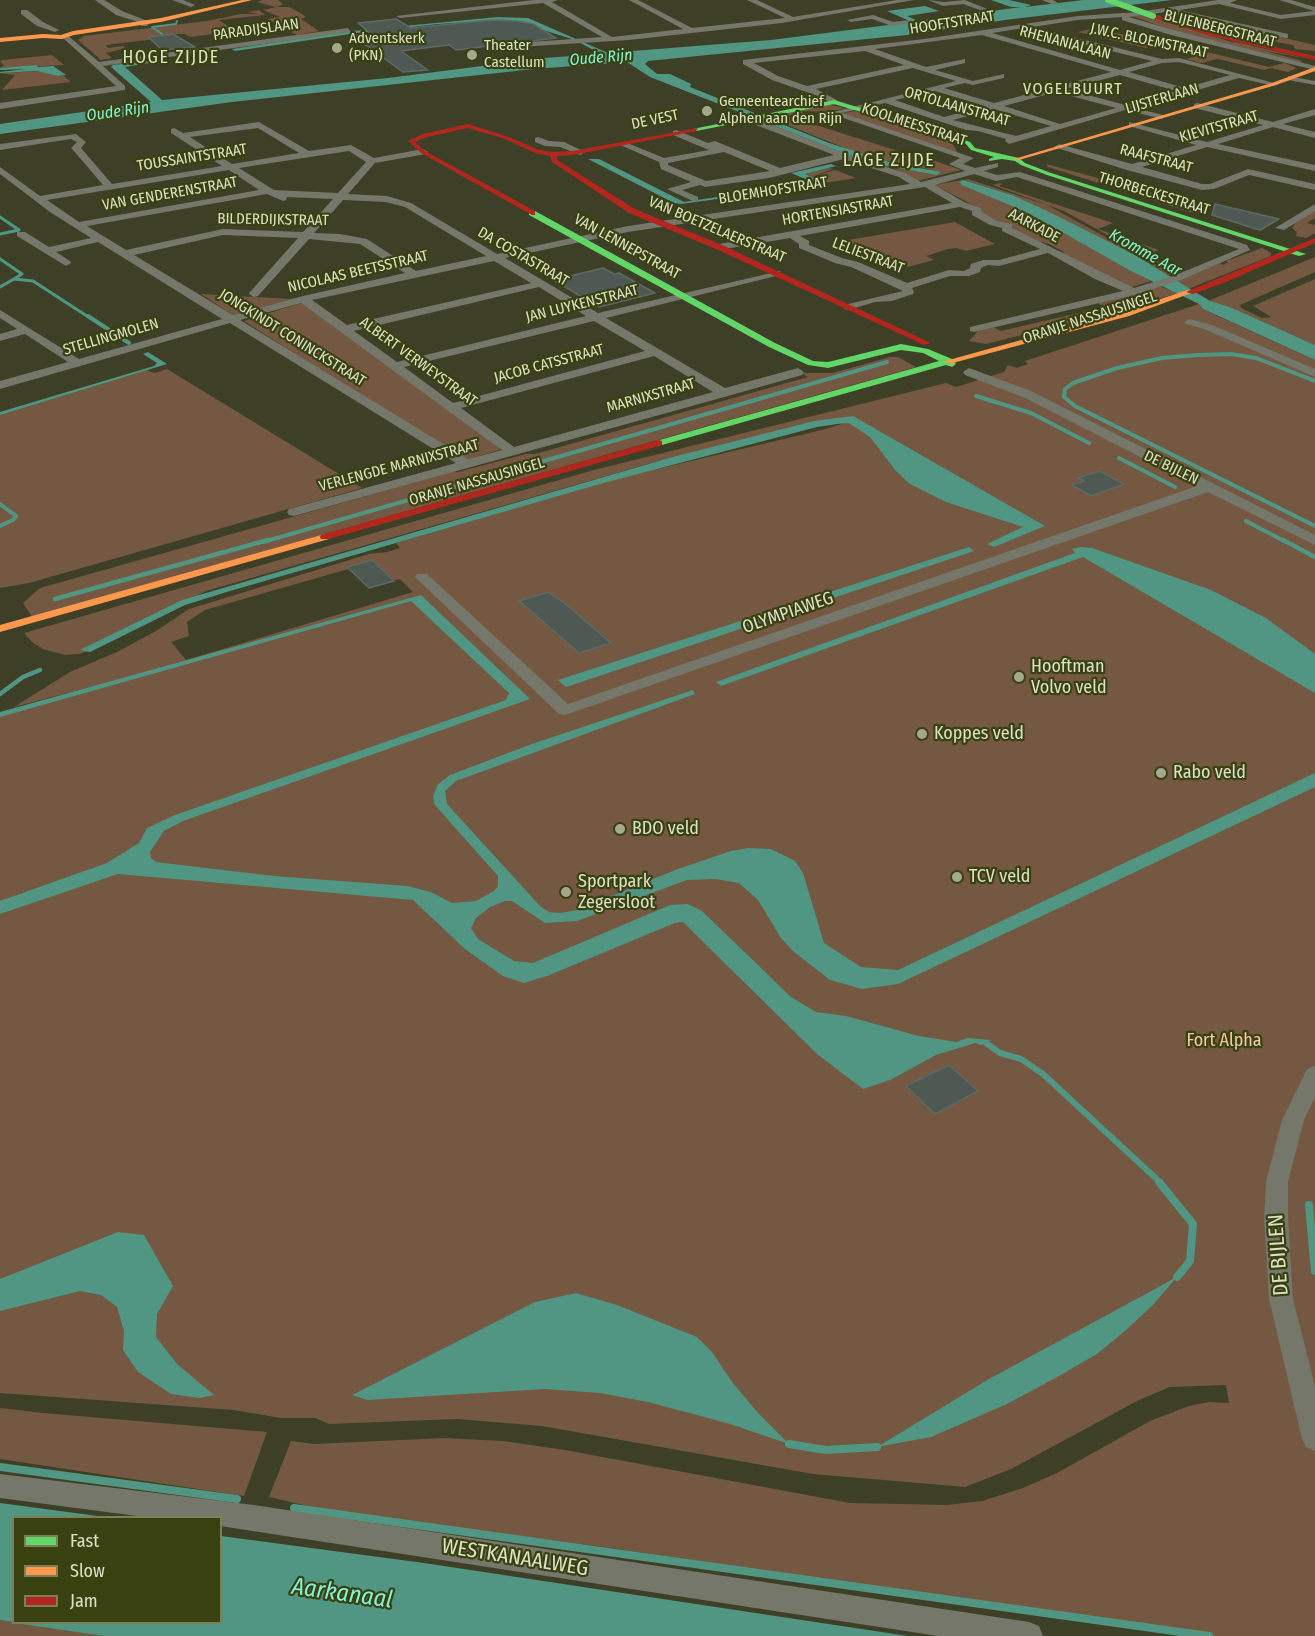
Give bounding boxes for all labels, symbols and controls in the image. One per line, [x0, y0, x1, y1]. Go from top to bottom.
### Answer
street label: BLIJENBERGSTRAAT [1162, 6, 1278, 52]
street label: HOOFTSTRAAT [908, 7, 996, 39]
street label: PARADIJSLAAN [212, 15, 300, 45]
street label: J.W.C. BLOEMSTRAAT [1088, 20, 1210, 62]
street label: RHENANIALAAN [1017, 22, 1113, 64]
place label: Adventskerk (PKN) [349, 30, 425, 65]
place label: Theater Castellum [484, 37, 545, 72]
marker: Adventskerk (PKN) [330, 41, 344, 55]
water label: Oude Rijn [569, 46, 633, 70]
district label: HOGE ZIJDE [122, 47, 220, 69]
marker: Theater Castellum [465, 48, 479, 62]
district label: VOGELBUURT [1023, 80, 1123, 100]
street label: LIJSTERLAAN [1123, 80, 1201, 118]
street label: ORTOLAANSTRAAT [902, 83, 1012, 131]
place label: Gemeentearchief Alphen aan den Rijn [719, 93, 842, 128]
water label: Oude Rijn [85, 98, 151, 126]
street label: KOOLMEESSTRAAT [859, 100, 969, 150]
marker: Gemeentearchief Alphen aan den Rijn [700, 104, 714, 118]
street label: DE VEST [630, 106, 680, 134]
street label: KIEVITSTRAAT [1177, 107, 1261, 147]
street label: TOUSSAINTSTRAAT [136, 140, 248, 176]
street label: RAAFSTRAAT [1118, 141, 1194, 177]
district label: LAGE ZIJDE [843, 150, 935, 172]
street label: THORBECKESTRAAT [1096, 169, 1212, 219]
street label: VAN GENDERENSTRAAT [101, 173, 239, 215]
street label: BLOEMHOFSTRAAT [717, 173, 829, 209]
street label: HORTENSIASTRAAT [781, 192, 895, 230]
street label: VAN BOETZELAERSTRAAT [646, 193, 788, 267]
street label: AARKADE [1005, 205, 1063, 247]
street label: BILDERDIJKSTRAAT [217, 210, 329, 230]
street label: VAN LENNEPSTRAAT [571, 210, 683, 284]
street label: DA COSTASTRAAT [474, 224, 572, 290]
water label: Kromme Aar [1105, 225, 1185, 281]
street label: LELIESTRAAT [830, 234, 906, 278]
street label: NICOLAAS BEETSSTRAAT [286, 247, 430, 297]
street label: JAN LUYKENSTRAAT [524, 281, 640, 327]
street label: JONGKINDT CONINCKSTRAAT [215, 286, 369, 390]
street label: ORANJE NASSAUSINGEL [1021, 288, 1159, 348]
street label: ALBERT VERWEYSTRAAT [356, 313, 480, 411]
street label: STELLINGMOLEN [61, 315, 161, 359]
street label: JACOB CATSSTRAAT [492, 341, 606, 387]
street label: MARNIXSTRAAT [605, 375, 697, 417]
street label: VERLENGDE MARNIXSTRAAT [317, 436, 481, 496]
street label: DE BIJLEN [1141, 447, 1201, 489]
street label: ORANJE NASSAUSINGEL [407, 454, 547, 510]
street label: OLYMPIAWEG [740, 587, 836, 639]
place label: Hooftman Volvo veld [1031, 656, 1107, 698]
marker: Hooftman Volvo veld [1012, 670, 1026, 684]
place label: Koppes veld [934, 723, 1024, 745]
marker: Koppes veld [915, 727, 929, 741]
place label: Rabo veld [1173, 762, 1246, 784]
marker: Rabo veld [1154, 766, 1168, 780]
place label: BDO veld [632, 818, 699, 840]
marker: BDO veld [613, 822, 627, 836]
place label: TCV veld [969, 866, 1030, 888]
marker: TCV veld [950, 870, 964, 884]
place label: Sportpark Zegersloot [578, 871, 655, 914]
marker: Sportpark Zegersloot [559, 885, 573, 899]
park label: Fort Alpha [1186, 1030, 1262, 1052]
street label: DE BIJLEN [1264, 1213, 1294, 1297]
legend [12, 1516, 222, 1624]
text: Fast [70, 1530, 99, 1552]
street label: WESTKANAALWEG [440, 1534, 590, 1582]
text: Slow [70, 1560, 105, 1582]
water label: Aarkanaal [290, 1573, 394, 1615]
text: Jam [70, 1590, 98, 1612]

